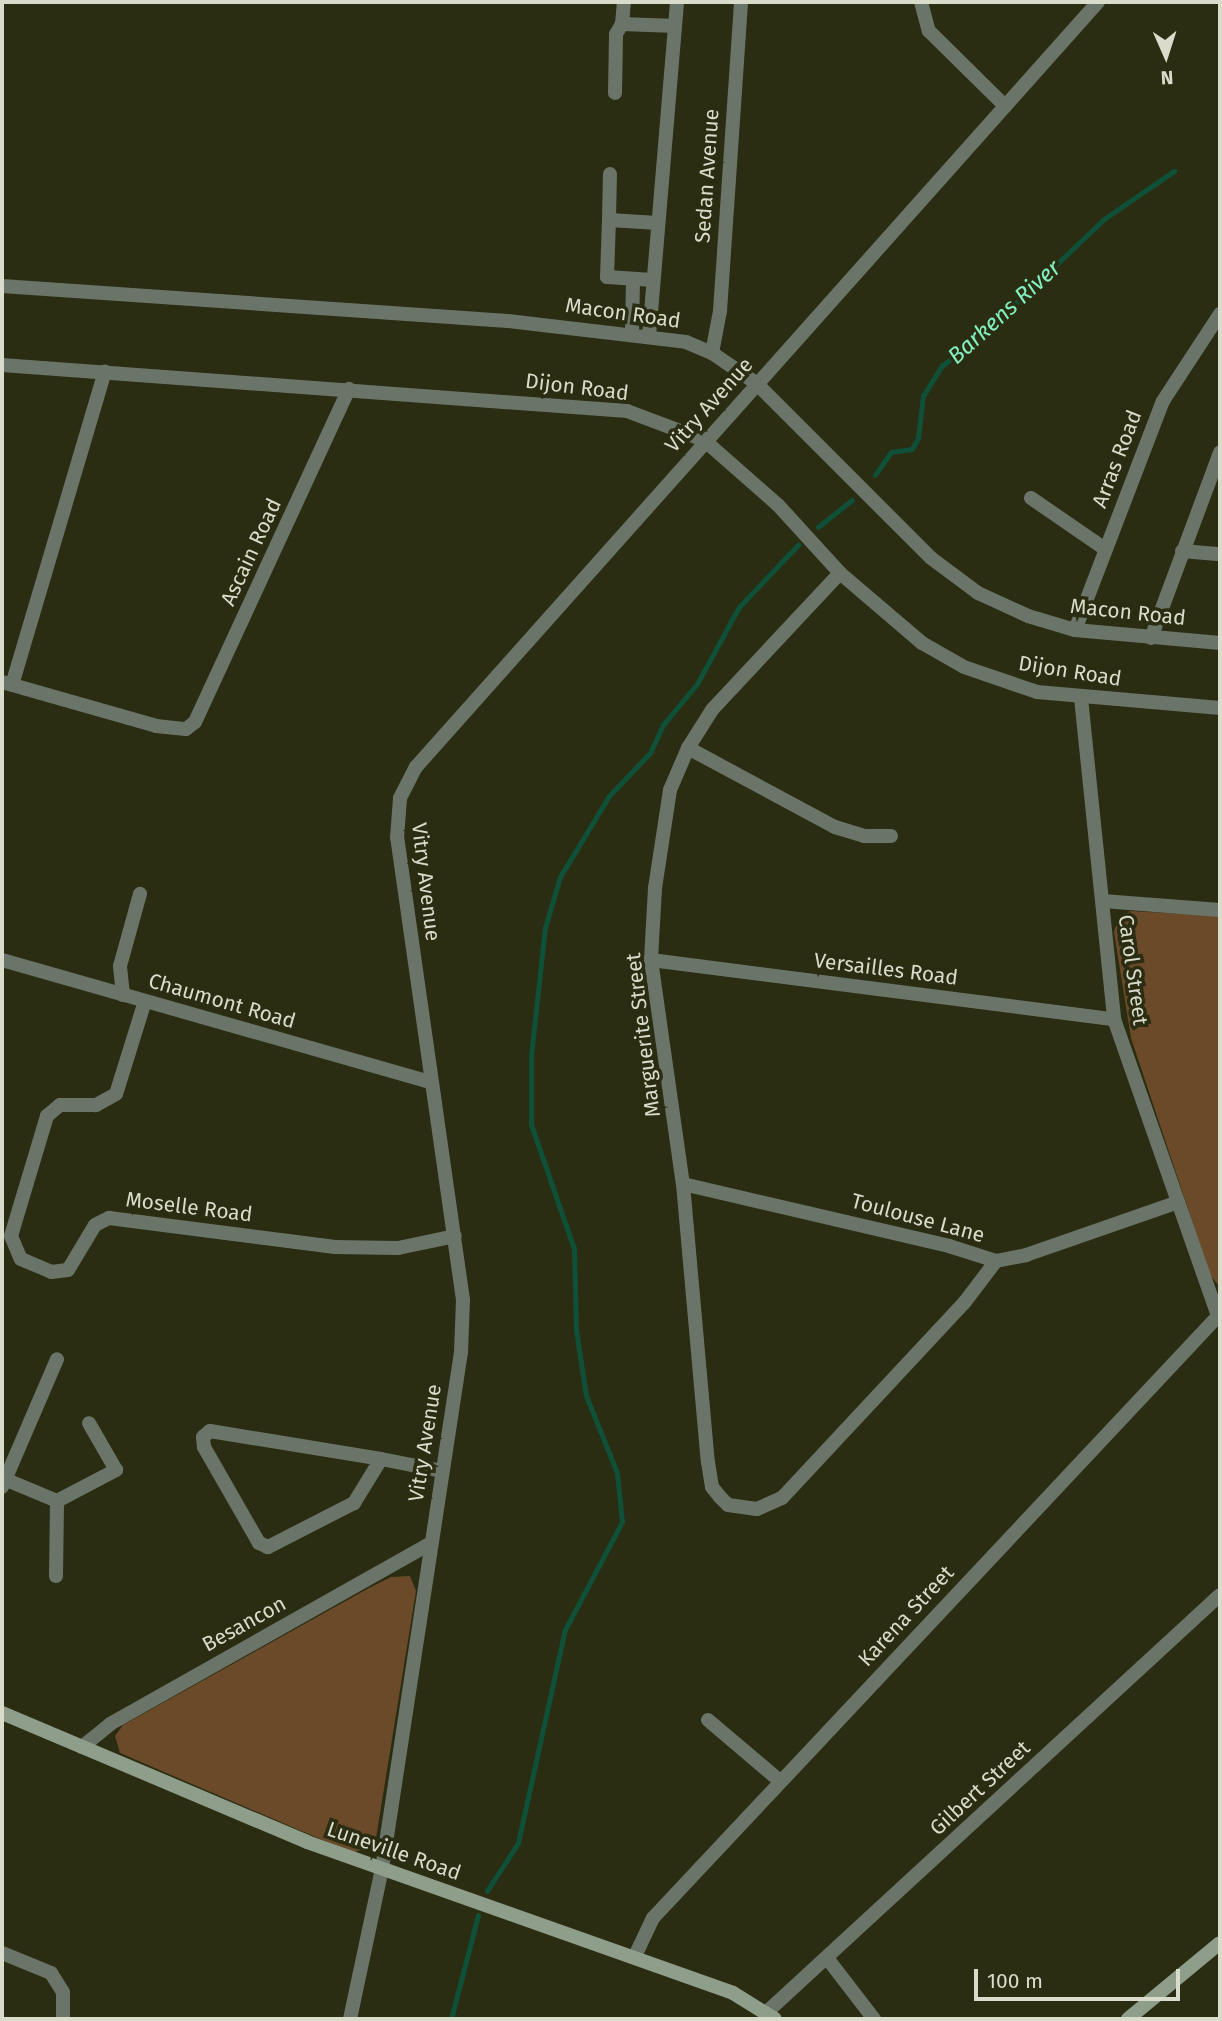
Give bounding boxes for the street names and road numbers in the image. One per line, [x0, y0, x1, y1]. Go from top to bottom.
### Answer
street label: Sedan Avenue [690, 108, 724, 244]
street label: Macon Road [564, 292, 682, 334]
street label: Vitry Avenue [660, 352, 758, 458]
street label: Dijon Road [524, 368, 630, 406]
street label: Arras Road [1087, 407, 1147, 511]
street label: Ascain Road [215, 494, 287, 610]
street label: Macon Road [1069, 593, 1187, 631]
street label: Dijon Road [1017, 650, 1123, 692]
street label: Vitry Avenue [406, 821, 446, 943]
street label: Carol Street [1113, 913, 1153, 1027]
street label: Versailles Road [813, 948, 959, 990]
street label: Marguerite Street [620, 951, 666, 1119]
street label: Chaumont Road [146, 968, 298, 1034]
street label: Moselle Road [124, 1187, 254, 1227]
street label: Toulouse Lane [849, 1188, 987, 1248]
street label: Vitry Avenue [403, 1382, 447, 1504]
street label: Karena Street [853, 1560, 959, 1672]
street label: Besancon [198, 1591, 290, 1657]
street label: Gilbert Street [925, 1735, 1035, 1841]
street label: Luneville Road [324, 1816, 464, 1886]

